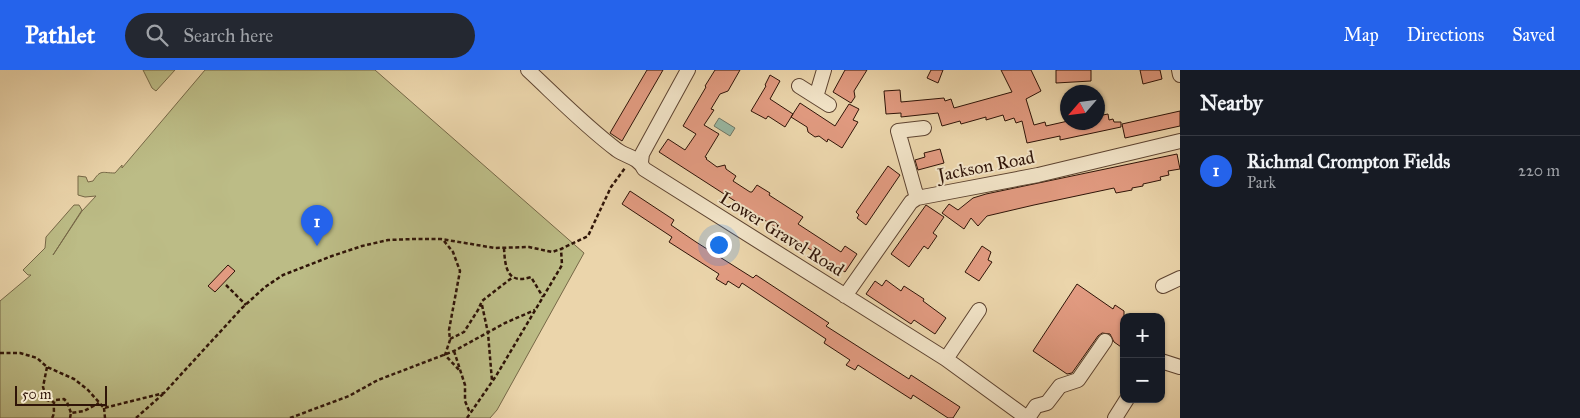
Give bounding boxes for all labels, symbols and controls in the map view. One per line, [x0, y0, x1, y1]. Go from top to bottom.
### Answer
search box [125, 13, 475, 58]
text: Pathlet [25, 20, 95, 50]
icon: search [143, 21, 171, 49]
text: Search here [183, 24, 273, 47]
text: Map [1343, 24, 1379, 46]
text: Directions [1407, 24, 1484, 46]
text: Saved [1512, 24, 1555, 46]
north arrow [1060, 85, 1105, 130]
text: Nearby [1200, 90, 1263, 116]
street label: Jackson Road [934, 146, 1036, 188]
text: Richmal Crompton Fields [1247, 150, 1450, 173]
text: 1 [1213, 161, 1219, 180]
text: 220 m [1518, 161, 1560, 180]
text: Park [1247, 173, 1276, 192]
street label: Lower Gravel Road [716, 187, 848, 281]
pin: 1 [301, 205, 333, 246]
your location [706, 232, 732, 258]
map controls [1120, 313, 1165, 403]
button: + [1120, 313, 1165, 358]
button: − [1120, 358, 1165, 403]
scale bar [15, 383, 108, 406]
text: 50 m [22, 386, 51, 403]

